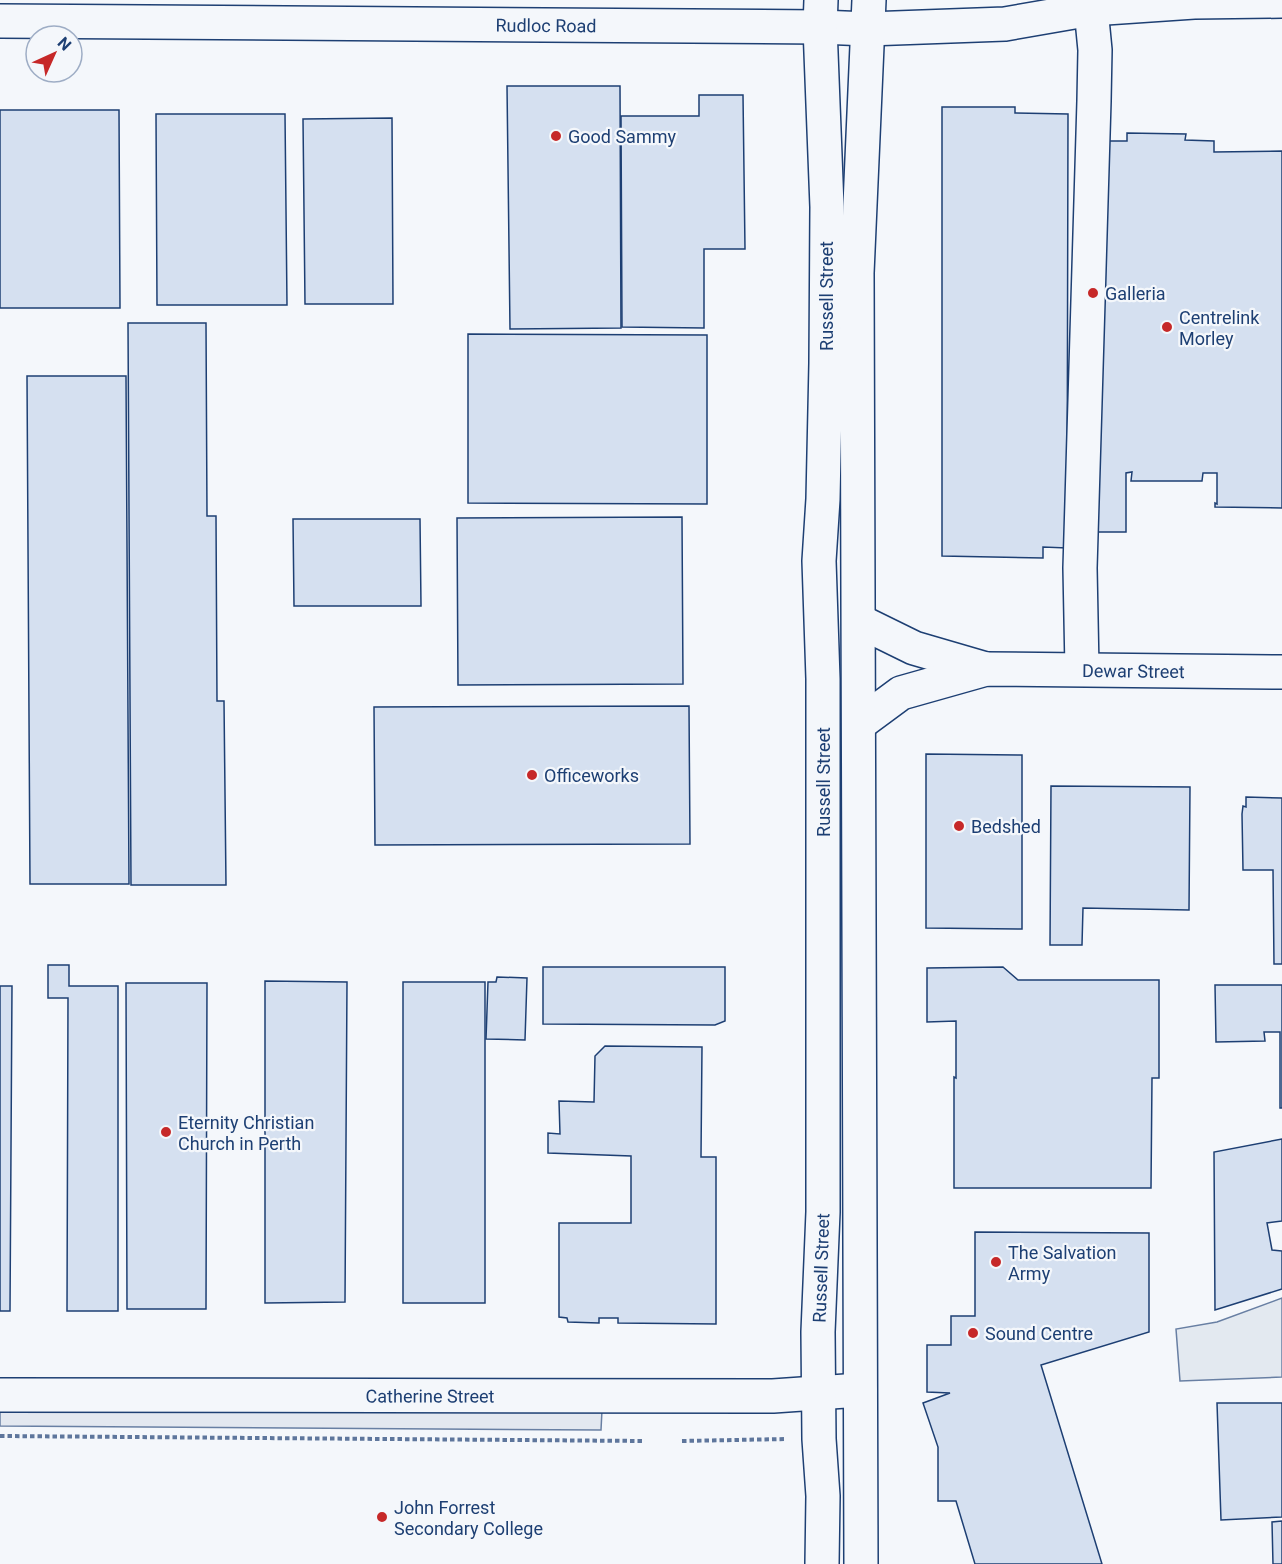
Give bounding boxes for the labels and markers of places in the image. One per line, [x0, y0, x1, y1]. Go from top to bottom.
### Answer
place label: Good Sammy [568, 126, 676, 147]
marker: Good Sammy [549, 129, 563, 143]
place label: Galleria [1105, 283, 1166, 304]
marker: Galleria [1086, 286, 1100, 300]
place label: Centrelink Morley [1179, 307, 1260, 349]
marker: Centrelink Morley [1160, 320, 1174, 334]
place label: Officeworks [544, 765, 639, 786]
marker: Officeworks [525, 768, 539, 782]
place label: Bedshed [971, 816, 1041, 837]
marker: Bedshed [952, 819, 966, 833]
place label: Eternity Christian Church in Perth [178, 1112, 314, 1154]
marker: Eternity Christian Church in Perth [159, 1125, 173, 1139]
place label: The Salvation Army [1008, 1242, 1116, 1284]
marker: The Salvation Army [989, 1255, 1003, 1269]
place label: Sound Centre [985, 1323, 1093, 1344]
marker: Sound Centre [966, 1326, 980, 1340]
place label: John Forrest Secondary College [394, 1497, 543, 1539]
marker: John Forrest Secondary College [375, 1510, 389, 1524]

